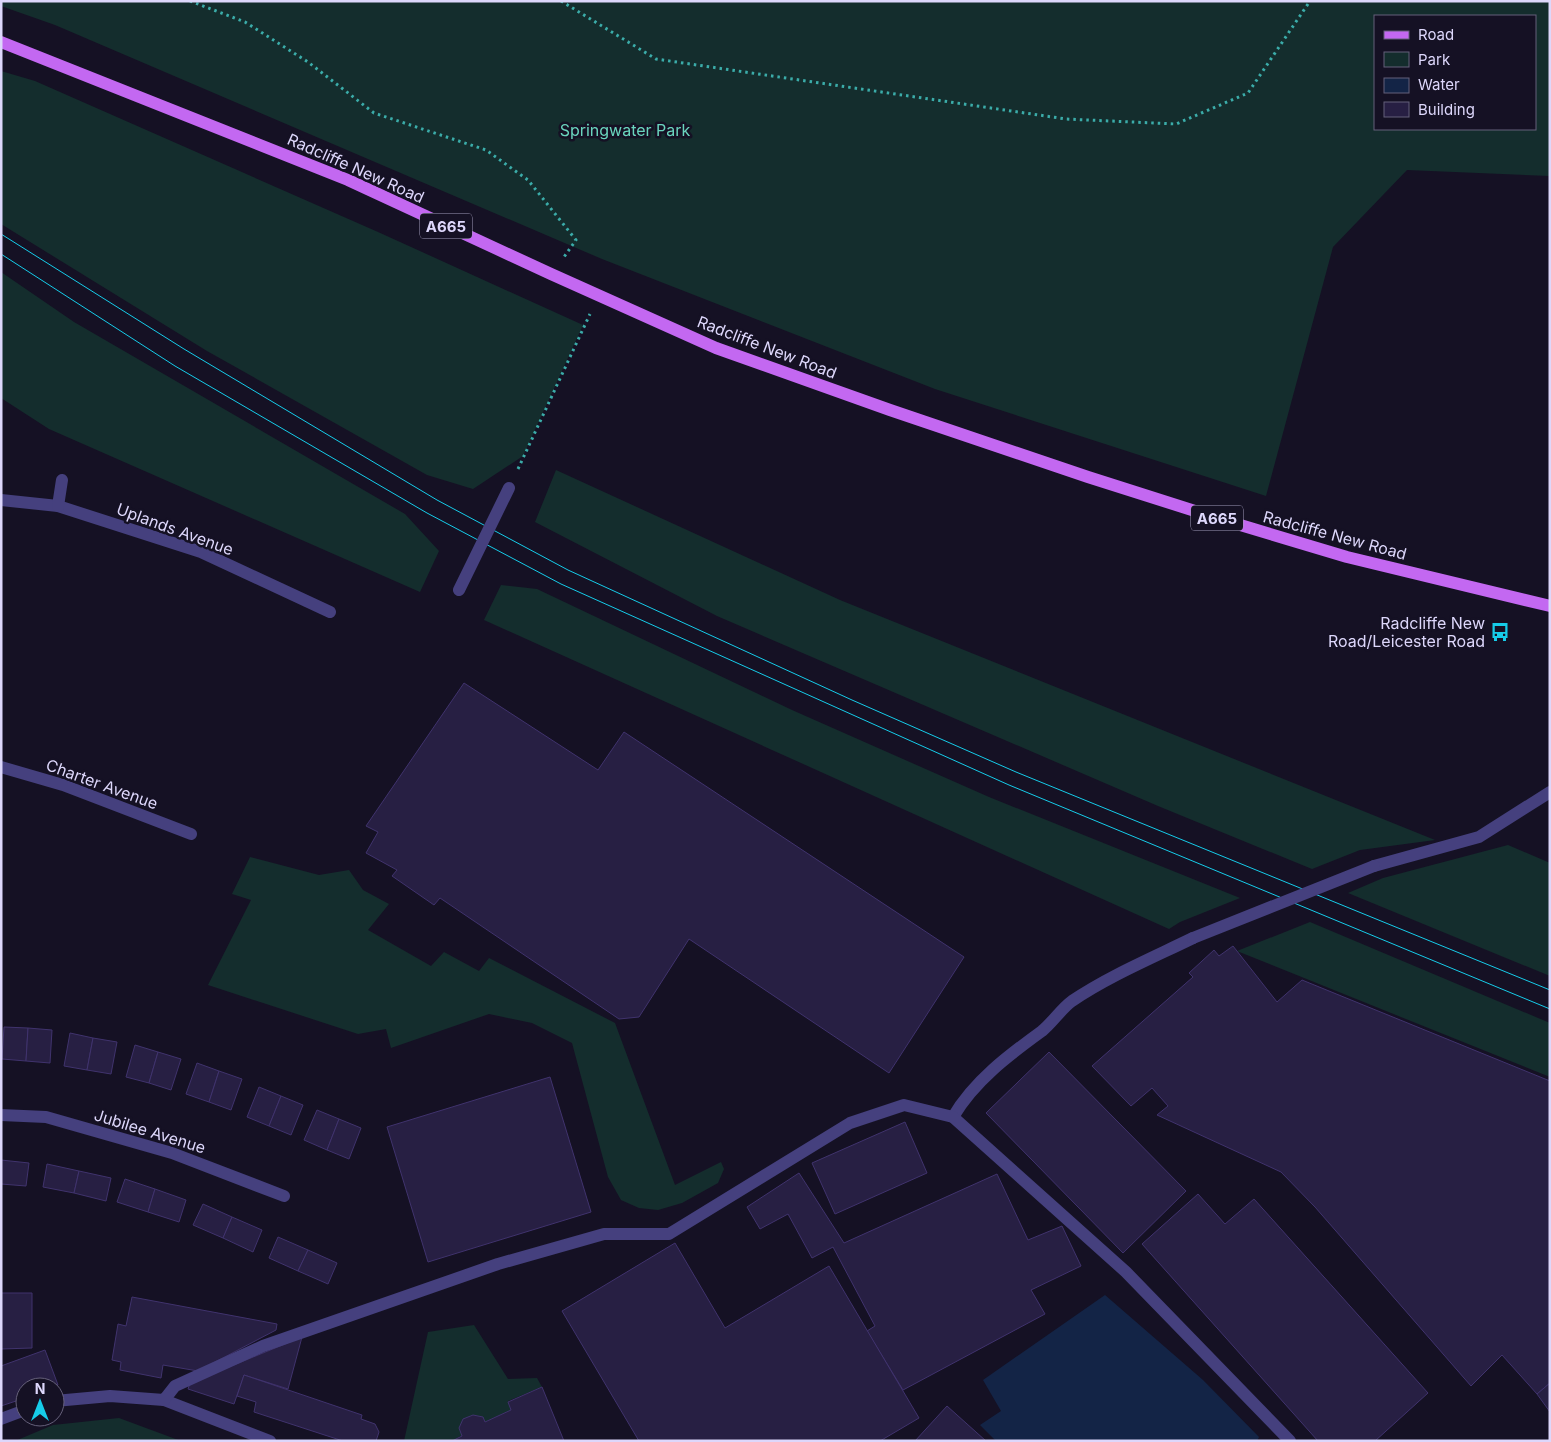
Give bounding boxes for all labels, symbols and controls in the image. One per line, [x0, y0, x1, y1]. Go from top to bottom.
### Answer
legend [1374, 15, 1536, 130]
text: Road [1418, 25, 1454, 44]
text: Park [1418, 50, 1451, 69]
text: Water [1418, 75, 1460, 94]
text: Building [1418, 100, 1475, 119]
park label: Springwater Park [560, 120, 691, 140]
street label: Radcliffe New Road [284, 129, 428, 207]
road number: A665 [420, 214, 472, 238]
street label: Radcliffe New Road [694, 311, 840, 383]
street label: Uplands Avenue [114, 499, 236, 559]
road number: A665 [1191, 506, 1243, 530]
street label: Radcliffe New Road [1261, 506, 1409, 564]
place label: Radcliffe New Road/Leicester Road [1328, 613, 1485, 651]
bus stop icon: Radcliffe New Road/Leicester Road [1489, 621, 1511, 643]
street label: Charter Avenue [43, 755, 161, 813]
street label: Jubilee Avenue [92, 1105, 208, 1157]
north arrow [15, 1377, 65, 1427]
text: N [35, 1380, 45, 1397]

